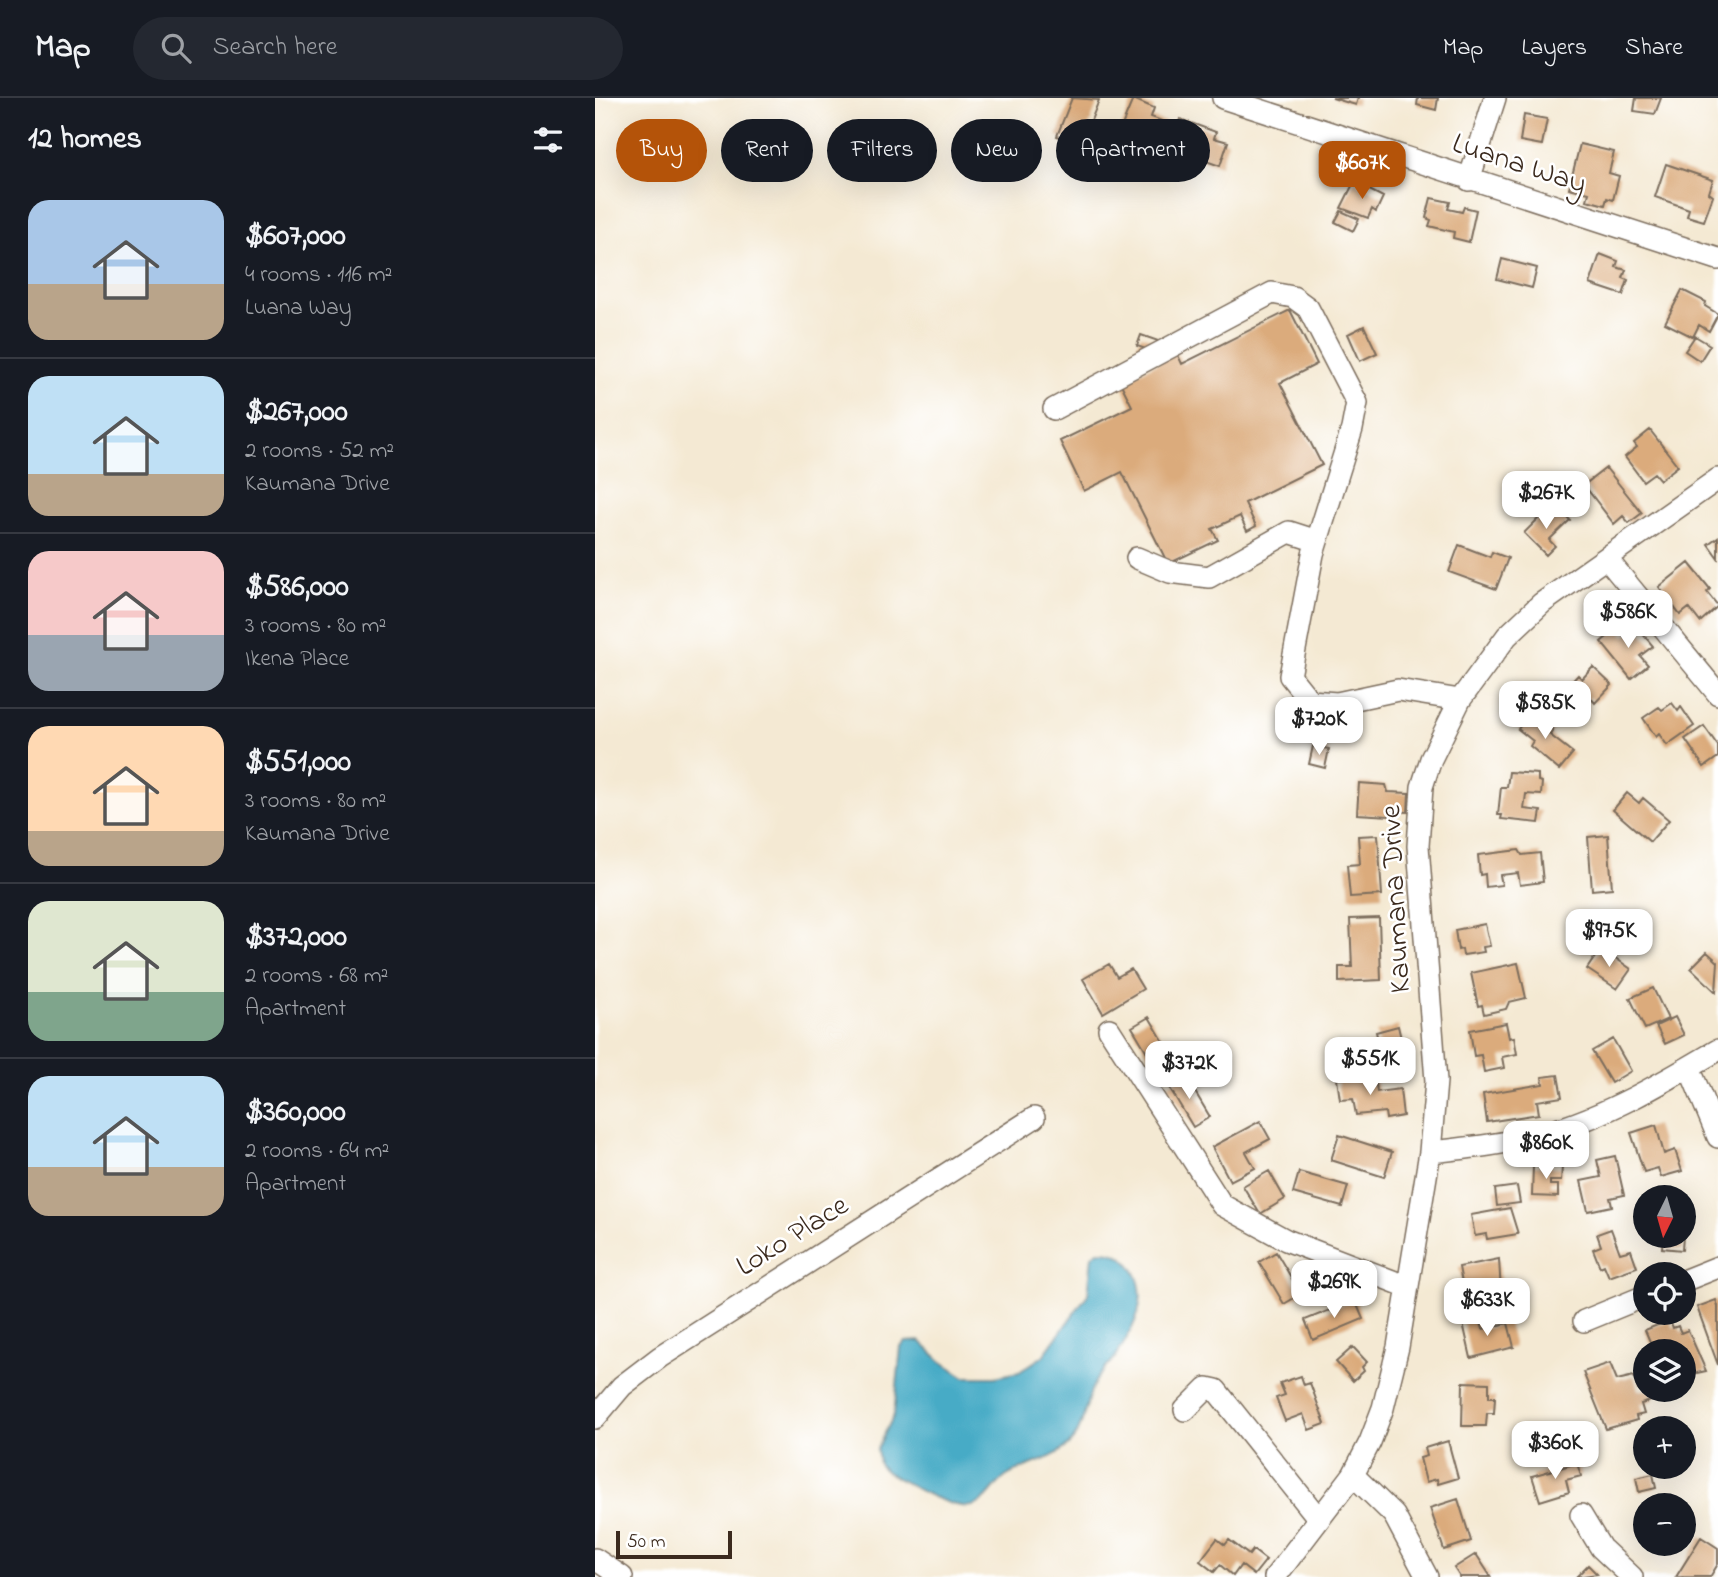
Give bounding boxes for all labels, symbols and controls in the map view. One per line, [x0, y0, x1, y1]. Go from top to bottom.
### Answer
search box [133, 17, 623, 80]
text: Map [35, 24, 91, 72]
icon: search [157, 29, 195, 67]
text: Search here [213, 29, 337, 67]
text: Map [1443, 31, 1483, 66]
text: Layers [1521, 31, 1587, 66]
text: Share [1625, 31, 1683, 66]
text: 12 homes [28, 118, 142, 162]
chip: Buy [616, 119, 707, 182]
chip: Rent [721, 119, 813, 182]
chip: Filters [827, 119, 937, 182]
chip: New [951, 119, 1042, 182]
chip: Apartment [1056, 119, 1210, 182]
icon: filters [529, 121, 567, 159]
street label: Luana Way [1446, 123, 1592, 207]
pin: $607K [1313, 141, 1411, 201]
text: $607K [1335, 147, 1389, 180]
text: $607,000 [245, 215, 346, 259]
icon: home [84, 228, 168, 312]
text: 4 rooms · 116 m² [245, 259, 392, 292]
text: Luana Way [245, 292, 352, 325]
text: $267,000 [245, 391, 348, 435]
icon: home [84, 404, 168, 488]
text: 2 rooms · 52 m² [245, 435, 394, 468]
text: Kaumana Drive [245, 468, 389, 501]
pin: $267K [1497, 472, 1595, 531]
text: $267K [1518, 477, 1574, 510]
text: $586,000 [245, 566, 349, 610]
icon: home [84, 579, 168, 663]
pin: $586K [1579, 590, 1677, 650]
text: $586K [1600, 596, 1656, 629]
text: 3 rooms · 80 m² [245, 610, 386, 643]
text: Ikena Place [245, 643, 349, 676]
pin: $585K [1496, 682, 1594, 741]
text: $585K [1515, 687, 1575, 720]
pin: $720K [1270, 698, 1368, 757]
text: $720K [1291, 703, 1347, 736]
text: $551,000 [245, 741, 351, 785]
icon: home [84, 754, 168, 838]
text: 3 rooms · 80 m² [245, 785, 386, 818]
street label: Kaumana Drive [1370, 803, 1424, 994]
text: Kaumana Drive [245, 818, 389, 851]
pin: $975K [1560, 910, 1658, 969]
text: $975K [1582, 915, 1636, 948]
text: $372,000 [245, 916, 347, 960]
icon: home [84, 929, 168, 1013]
text: 2 rooms · 68 m² [245, 960, 388, 993]
text: Apartment [245, 993, 346, 1026]
pin: $551K [1321, 1038, 1419, 1097]
pin: $372K [1140, 1042, 1238, 1101]
text: $551K [1341, 1043, 1399, 1076]
text: $372K [1161, 1047, 1217, 1080]
text: $360,000 [245, 1091, 346, 1135]
icon: home [84, 1104, 168, 1188]
pin: $860K [1497, 1122, 1595, 1181]
text: $860K [1519, 1127, 1573, 1160]
text: 2 rooms · 64 m² [245, 1135, 389, 1168]
text: Apartment [245, 1168, 346, 1201]
street label: Loko Place [728, 1185, 858, 1289]
north arrow [1633, 1185, 1696, 1248]
map controls [1633, 1185, 1696, 1556]
pin: $269K [1285, 1260, 1383, 1320]
button: locate [1633, 1262, 1696, 1325]
text: $269K [1307, 1266, 1361, 1299]
pin: $633K [1438, 1278, 1536, 1338]
text: $633K [1460, 1284, 1514, 1317]
button: layers [1633, 1339, 1696, 1402]
button: + [1633, 1416, 1696, 1479]
pin: $360K [1506, 1422, 1604, 1481]
text: $360K [1528, 1427, 1582, 1460]
button: − [1633, 1493, 1696, 1556]
scale bar [616, 1528, 731, 1560]
text: 50 m [627, 1529, 666, 1556]

